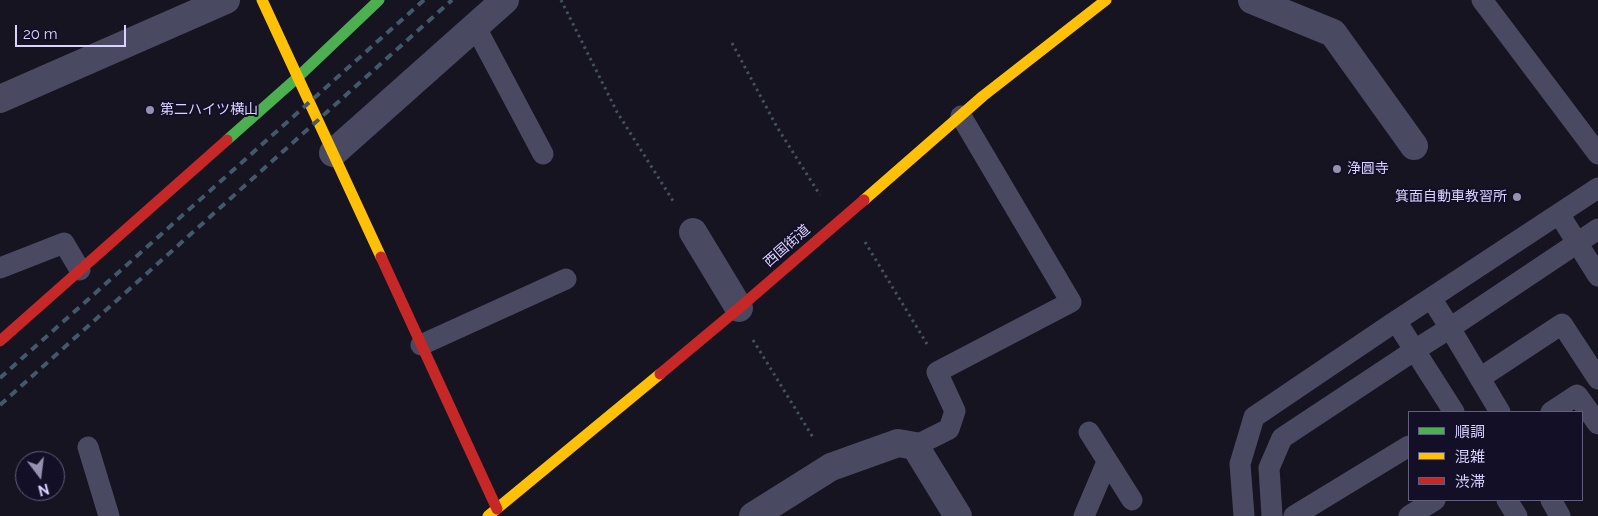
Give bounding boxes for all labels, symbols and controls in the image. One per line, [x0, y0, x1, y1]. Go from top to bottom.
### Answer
scale bar [18, 15, 129, 47]
text: 20 m [23, 25, 58, 43]
place label: 第二ハイツ横山 [160, 102, 258, 118]
marker: 第二ハイツ横山 [144, 104, 156, 116]
place label: 浄圓寺 [1347, 161, 1389, 177]
marker: 浄圓寺 [1331, 163, 1343, 175]
place label: 箕面自動車教習所 [1395, 189, 1507, 205]
marker: 箕面自動車教習所 [1511, 191, 1523, 203]
street label: 西国街道 [760, 221, 814, 271]
legend [1408, 411, 1583, 501]
text: 順調 [1455, 423, 1485, 441]
text: 混雑 [1455, 448, 1485, 466]
north arrow [15, 451, 65, 501]
text: 渋滞 [1455, 473, 1485, 491]
text: N [36, 480, 51, 499]

